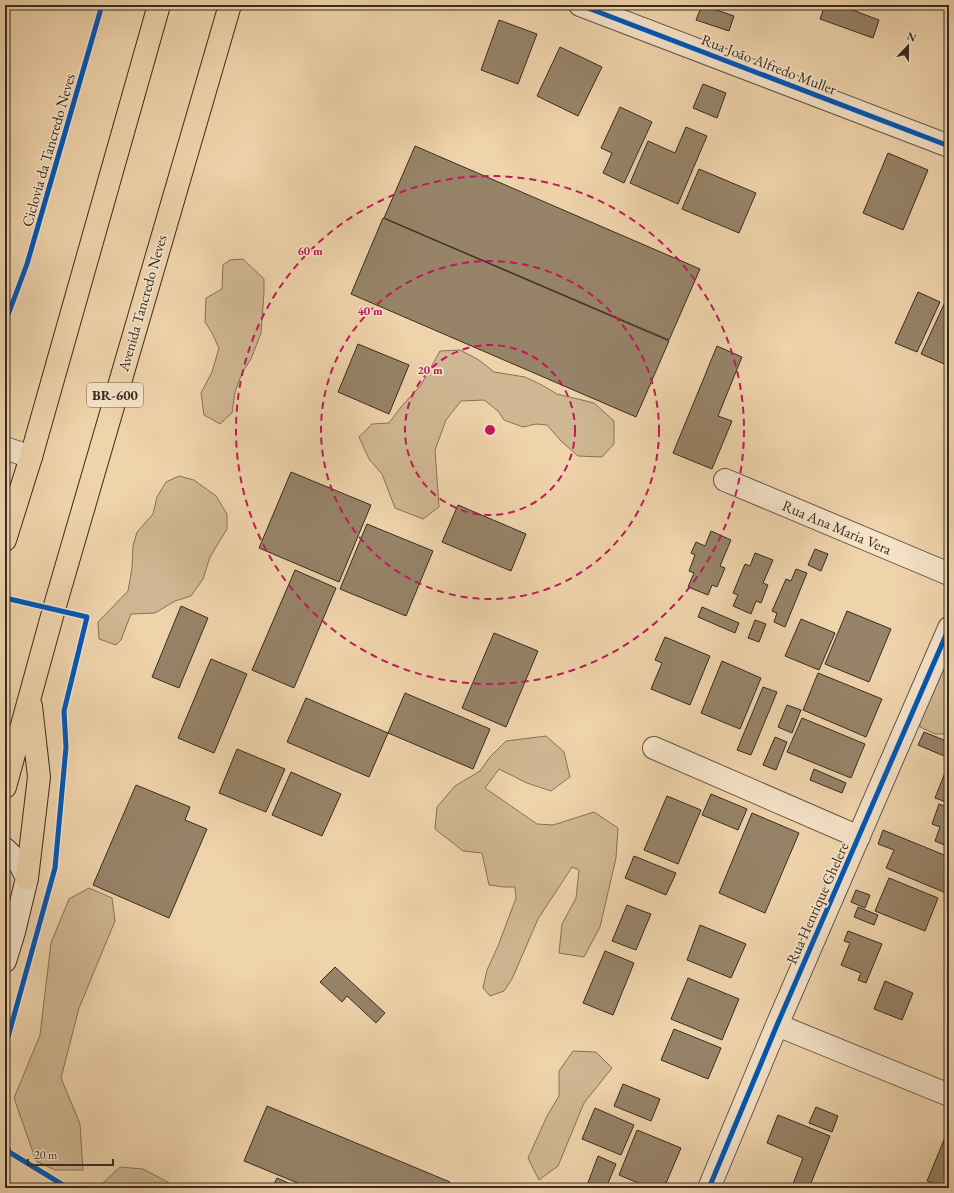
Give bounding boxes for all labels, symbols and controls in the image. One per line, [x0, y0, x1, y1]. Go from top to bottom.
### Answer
north arrow [888, 26, 928, 66]
street label: Rua João Alfredo Muller [699, 29, 839, 99]
text: N [905, 29, 919, 45]
street label: Ciclovia da Tancredo Neves [17, 71, 79, 229]
street label: Avenida Tancredo Neves [113, 232, 171, 374]
text: 60 m [297, 243, 323, 259]
text: 40 m [357, 303, 383, 319]
text: 20 m [417, 362, 443, 378]
road number: BR-600 [87, 383, 143, 407]
centre of rings [483, 423, 497, 437]
street label: Rua Ana Maria Vera [779, 495, 895, 559]
street label: Rua Henrique Ghelere [782, 839, 852, 967]
scale bar [28, 1141, 113, 1167]
text: 20 m [34, 1147, 58, 1163]

